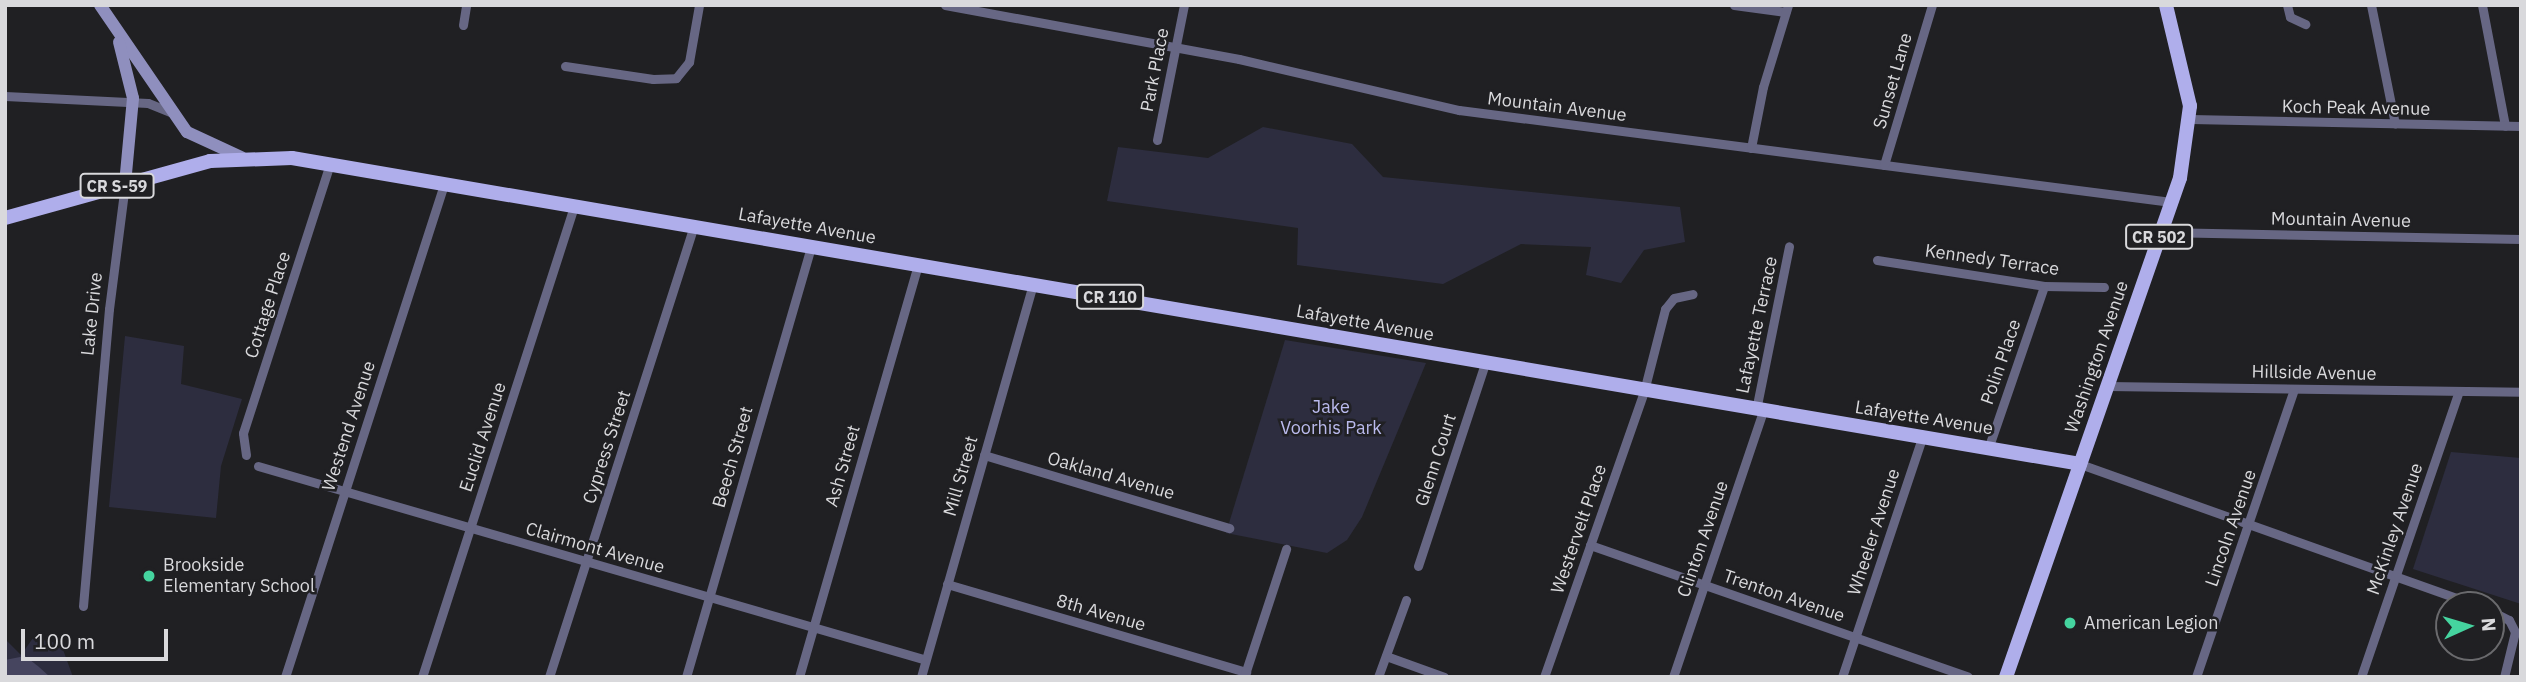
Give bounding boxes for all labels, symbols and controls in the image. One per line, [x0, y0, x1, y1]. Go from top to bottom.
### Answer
street label: Park Place [1136, 26, 1174, 114]
street label: Sunset Lane [1869, 31, 1917, 131]
street label: Mountain Avenue [1486, 88, 1628, 126]
street label: Koch Peak Avenue [2282, 96, 2430, 120]
road number: CR S-59 [78, 174, 156, 198]
street label: Lafayette Avenue [736, 203, 878, 249]
street label: Mountain Avenue [2271, 208, 2411, 232]
road number: CR 502 [2124, 224, 2194, 249]
street label: Kennedy Terrace [1923, 240, 2061, 280]
street label: Cottage Place [241, 249, 295, 361]
street label: Lafayette Terrace [1732, 254, 1782, 396]
street label: Lake Drive [77, 271, 107, 357]
street label: Washington Avenue [2061, 278, 2133, 436]
road number: CR 110 [1075, 284, 1145, 310]
street label: Lafayette Avenue [1294, 300, 1436, 346]
street label: Polin Place [1976, 317, 2026, 407]
street label: Westend Avenue [318, 358, 380, 494]
street label: Hillside Avenue [2251, 361, 2377, 385]
street label: Euclid Avenue [455, 379, 511, 495]
street label: Cypress Street [578, 388, 636, 506]
street label: Lafayette Avenue [1853, 396, 1995, 440]
park label: Jake Voorhis Park [1280, 397, 1382, 440]
street label: Beech Street [708, 404, 758, 510]
street label: Glenn Court [1411, 411, 1461, 509]
street label: Ash Street [821, 423, 865, 509]
street label: Mill Street [939, 433, 983, 519]
street label: Oakland Avenue [1045, 448, 1177, 504]
street label: McKinley Avenue [2362, 460, 2428, 598]
street label: Westervelt Place [1547, 461, 1611, 597]
street label: Wheeler Avenue [1843, 466, 1905, 598]
street label: Lincoln Avenue [2201, 467, 2261, 589]
street label: Clinton Avenue [1673, 478, 1733, 600]
street label: Clairmont Avenue [523, 518, 667, 578]
place label: Brookside Elementary School [163, 555, 315, 598]
street label: Trenton Avenue [1720, 565, 1848, 627]
marker: Brookside Elementary School [141, 568, 157, 584]
street label: 8th Avenue [1054, 590, 1148, 636]
north arrow [2435, 591, 2505, 661]
place label: American Legion [2084, 612, 2218, 634]
marker: American Legion [2062, 615, 2078, 631]
scale bar [24, 616, 172, 660]
text: N [2477, 617, 2501, 632]
text: 100 m [34, 627, 95, 655]

